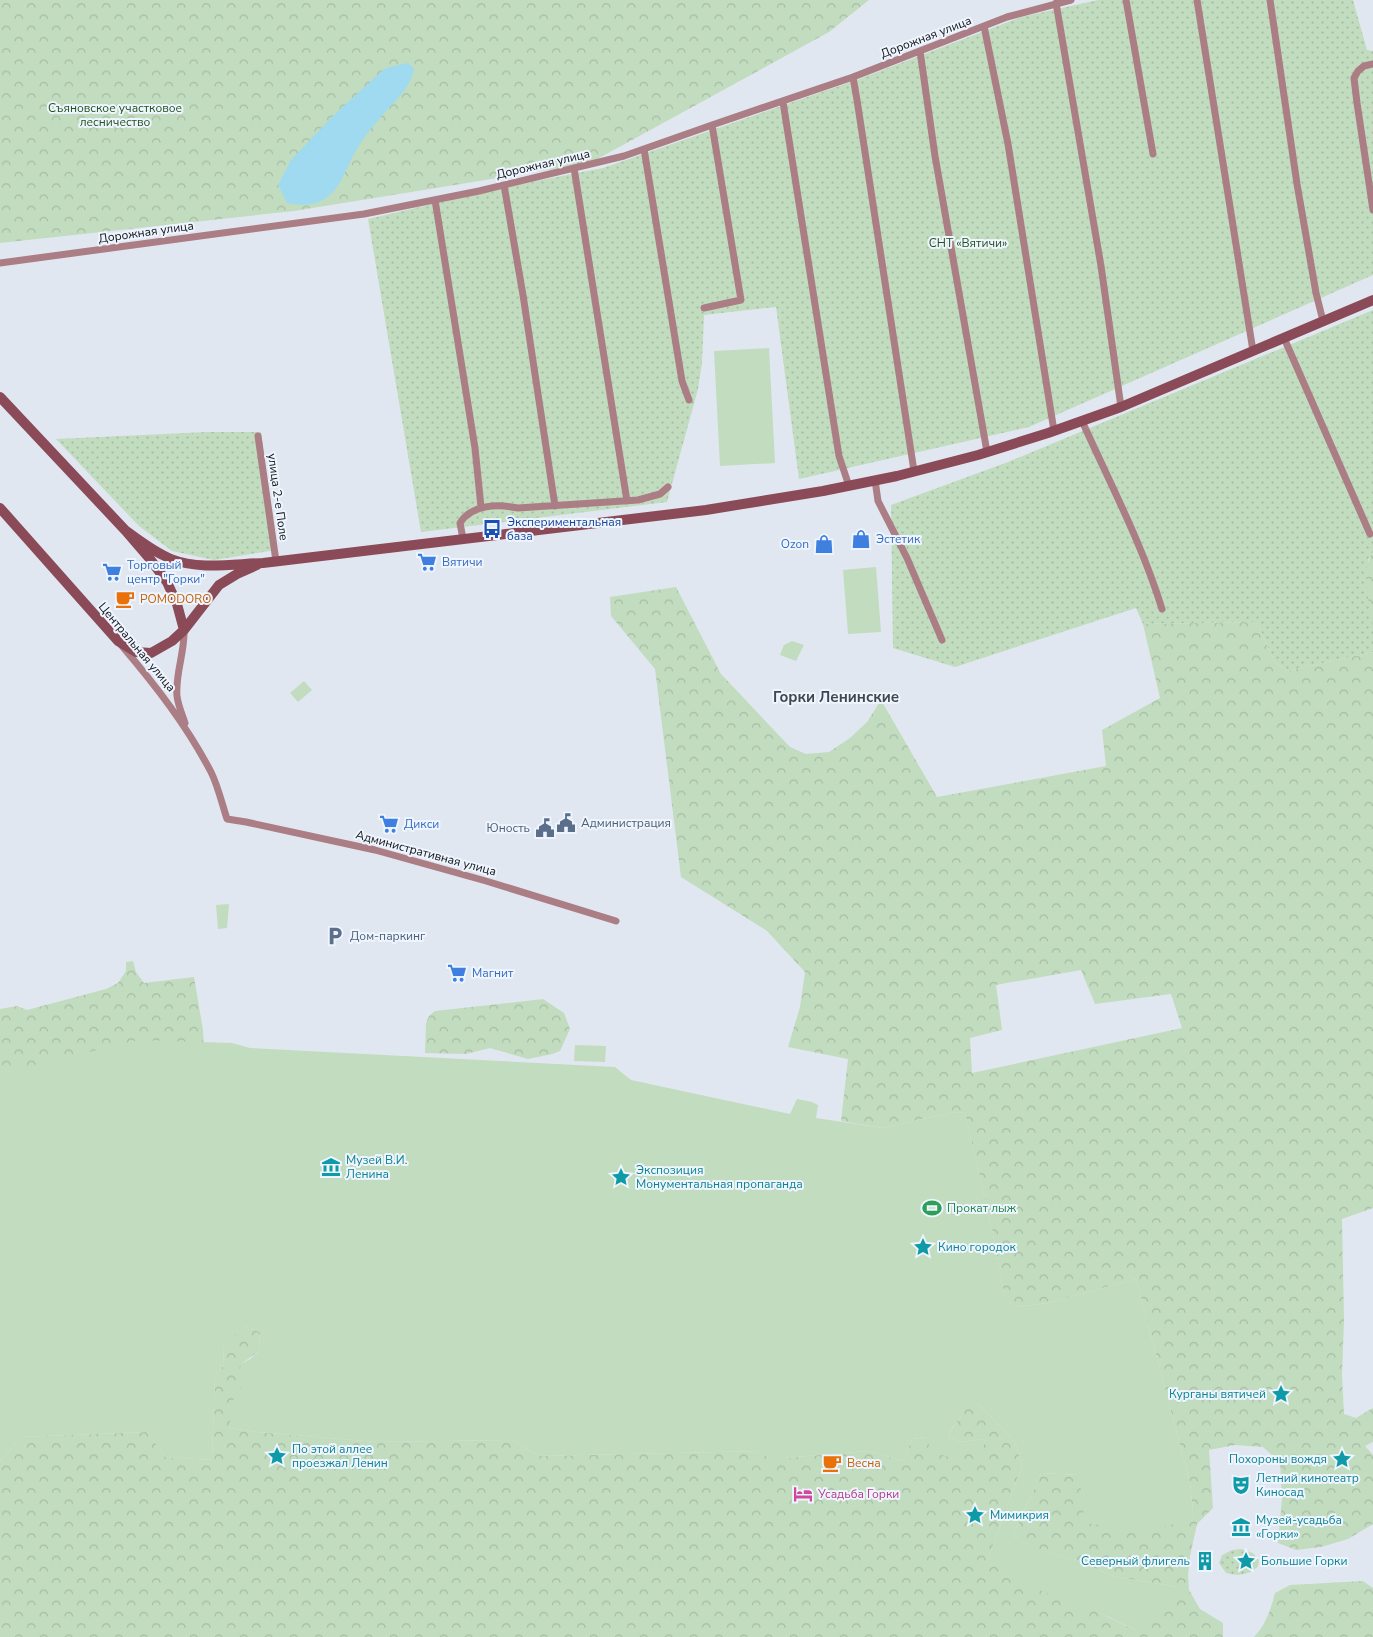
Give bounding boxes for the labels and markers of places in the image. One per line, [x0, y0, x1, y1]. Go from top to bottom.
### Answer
place label: Экспериментальная база [507, 514, 621, 544]
bus stop icon: Экспериментальная база [481, 518, 503, 540]
shop icon: Эстетик [850, 528, 872, 550]
place label: Эстетик [876, 531, 921, 547]
shop icon: Ozon [813, 533, 835, 555]
place label: Ozon [781, 536, 809, 552]
supermarket icon: Вятичи [416, 551, 438, 573]
place label: Вятичи [442, 554, 483, 570]
place label: Торговый центр "Горки" [127, 557, 205, 587]
supermarket icon: Торговый центр "Горки" [101, 561, 123, 583]
cafe icon: POMODORO [114, 588, 136, 610]
place label: POMODORO [140, 591, 211, 607]
public building icon: Администрация [555, 812, 577, 834]
supermarket icon: Дикси [378, 813, 400, 835]
place label: Администрация [581, 815, 671, 831]
place label: Дикси [404, 816, 439, 832]
public building icon: Юность [534, 817, 556, 839]
place label: Юность [487, 820, 530, 836]
parking icon: Дом-паркинг [324, 925, 346, 947]
place label: Дом-паркинг [350, 928, 426, 944]
supermarket icon: Магнит [446, 962, 468, 984]
place label: Магнит [472, 965, 514, 981]
place label: Музей В.И. Ленина [346, 1152, 407, 1182]
museum icon: Музей В.И. Ленина [320, 1156, 342, 1178]
place label: Экспозиция Монументальная пропаганда [636, 1162, 803, 1192]
place icon: Экспозиция Монументальная пропаганда [610, 1166, 632, 1188]
sports icon: Прокат лыж [921, 1197, 943, 1219]
place label: Прокат лыж [947, 1200, 1017, 1216]
place icon: Кино городок [912, 1236, 934, 1258]
place label: Кино городок [938, 1239, 1016, 1255]
place icon: Курганы вятичей [1270, 1383, 1292, 1405]
place label: Курганы вятичей [1169, 1386, 1266, 1402]
place label: По этой аллее проезжал Ленин [292, 1441, 388, 1471]
place icon: По этой аллее проезжал Ленин [266, 1445, 288, 1467]
place icon: Похороны вождя [1331, 1448, 1353, 1470]
place label: Похороны вождя [1229, 1451, 1327, 1467]
cafe icon: Весна [821, 1452, 843, 1474]
place label: Весна [847, 1455, 881, 1471]
place label: Летний кинотеатр Киносад [1256, 1470, 1359, 1500]
theatre icon: Летний кинотеатр Киносад [1230, 1474, 1252, 1496]
hotel icon: Усадьба Горки [792, 1483, 814, 1505]
place label: Усадьба Горки [817, 1486, 899, 1502]
place icon: Мимикрия [964, 1504, 986, 1526]
place label: Мимикрия [990, 1507, 1049, 1523]
place label: Музей-усадьба «Горки» [1256, 1512, 1342, 1542]
museum icon: Музей-усадьба «Горки» [1230, 1516, 1252, 1538]
building icon: Северный флигель [1194, 1550, 1216, 1572]
place icon: Большие Горки [1235, 1550, 1257, 1572]
place label: Северный флигель [1081, 1553, 1190, 1569]
place label: Большие Горки [1261, 1553, 1347, 1569]

